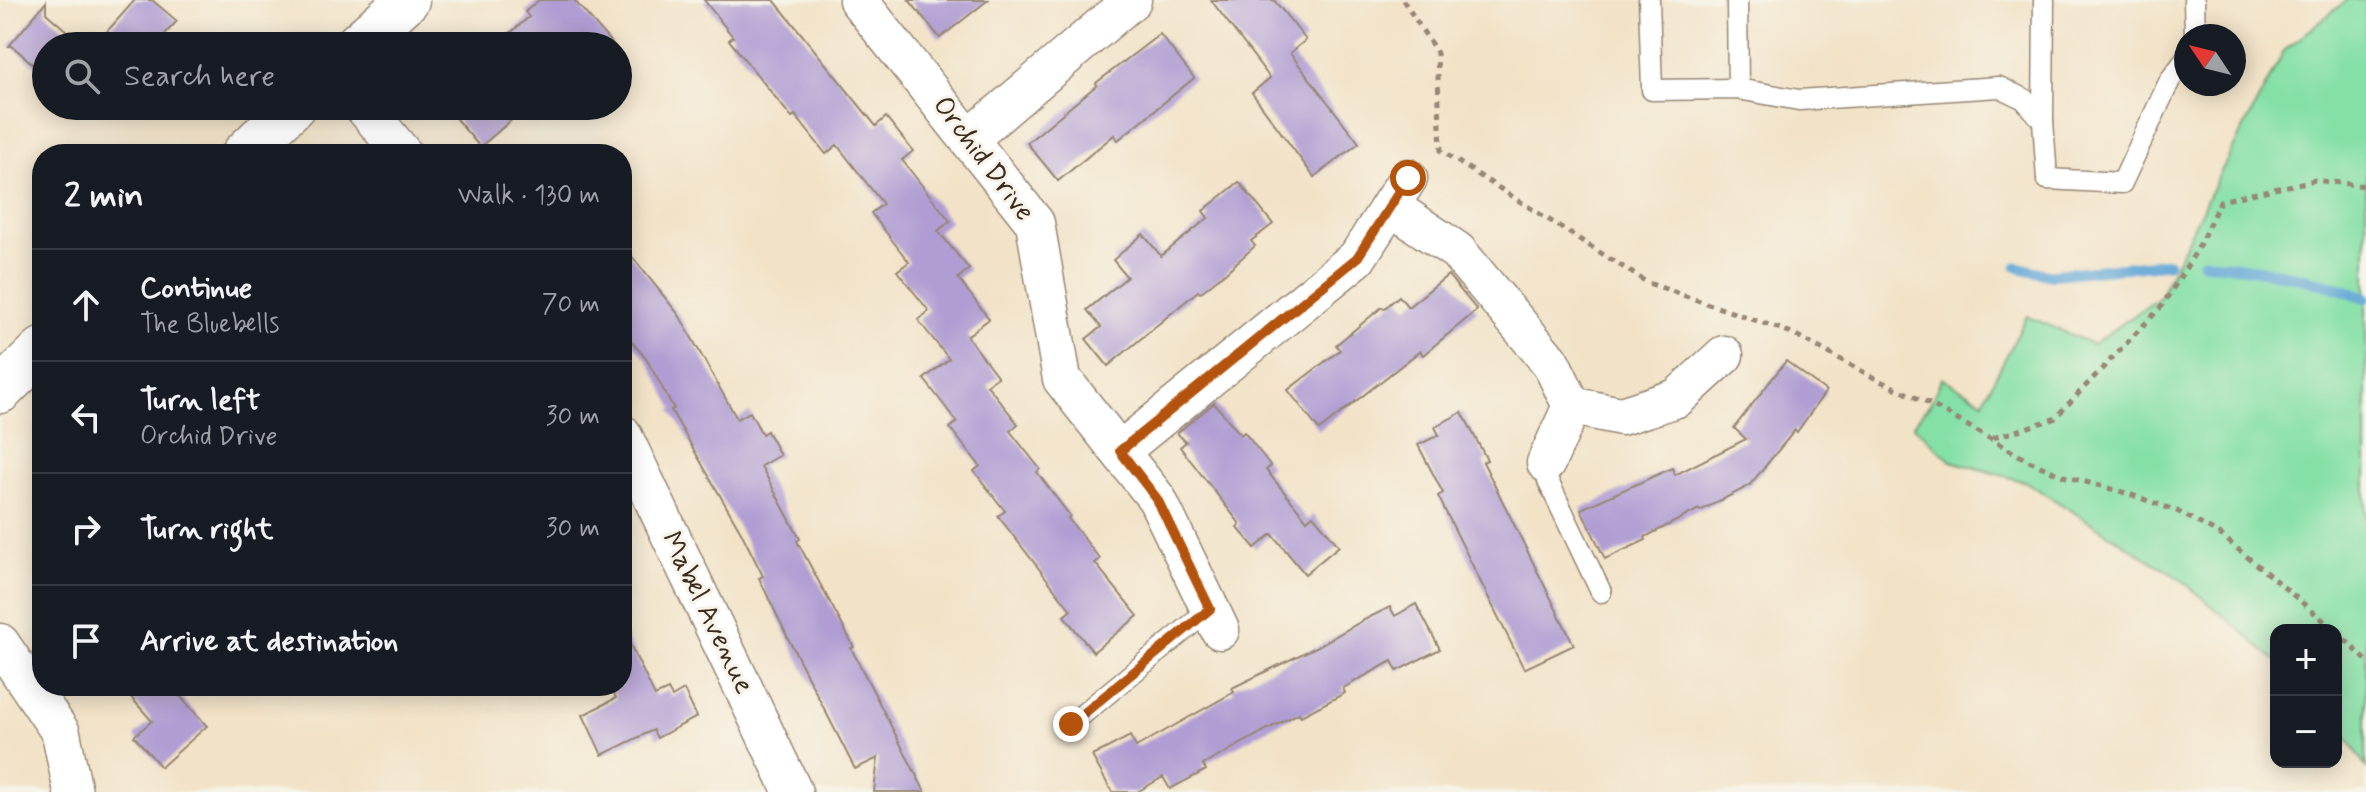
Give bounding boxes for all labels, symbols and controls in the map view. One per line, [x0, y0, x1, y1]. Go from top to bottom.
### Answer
north arrow [2174, 24, 2246, 96]
search box [32, 32, 632, 120]
icon: search [60, 54, 104, 98]
text: Search here [124, 57, 275, 96]
street label: Orchid Drive [924, 89, 1042, 229]
route start [1390, 160, 1426, 196]
text: 2 min [64, 174, 144, 219]
text: Walk · 130 m [458, 179, 600, 213]
text: Continue [140, 269, 252, 308]
icon: ahead [64, 283, 108, 327]
text: 70 m [542, 288, 600, 322]
text: The Bluebells [140, 308, 280, 342]
text: Turn left [140, 381, 260, 420]
icon: left [64, 395, 108, 439]
text: 30 m [546, 400, 600, 434]
text: Orchid Drive [140, 420, 278, 454]
icon: right [64, 507, 108, 551]
text: Turn right [140, 510, 273, 549]
text: 30 m [546, 512, 600, 546]
street label: Mabel Avenue [652, 526, 762, 700]
icon: arrive [64, 619, 108, 663]
text: Arrive at destination [140, 622, 398, 661]
map controls [2270, 624, 2342, 768]
button: + [2270, 624, 2342, 696]
button: − [2270, 696, 2342, 768]
route end [1053, 706, 1089, 742]

